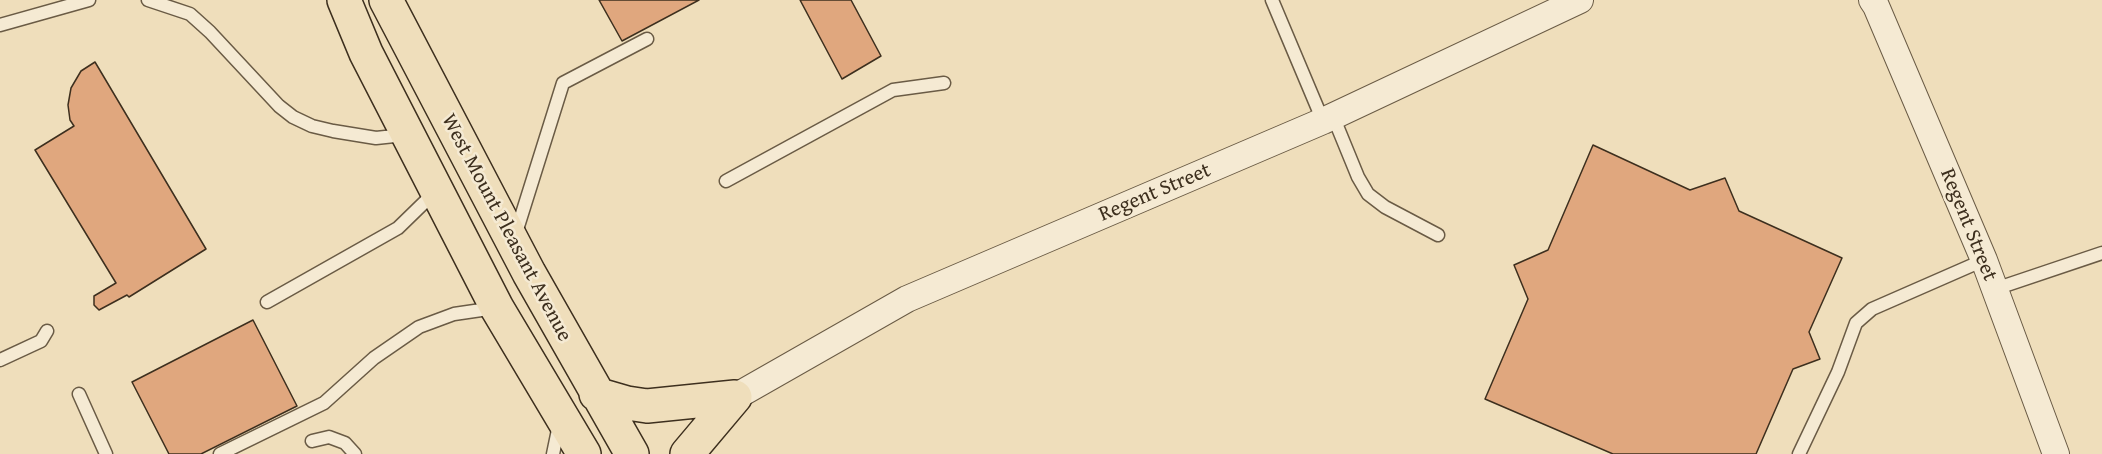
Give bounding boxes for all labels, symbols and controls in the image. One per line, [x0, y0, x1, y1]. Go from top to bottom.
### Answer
street label: West Mount Pleasant Avenue [435, 110, 577, 346]
street label: Regent Street [1095, 158, 1215, 228]
street label: Regent Street [1934, 165, 2002, 285]

